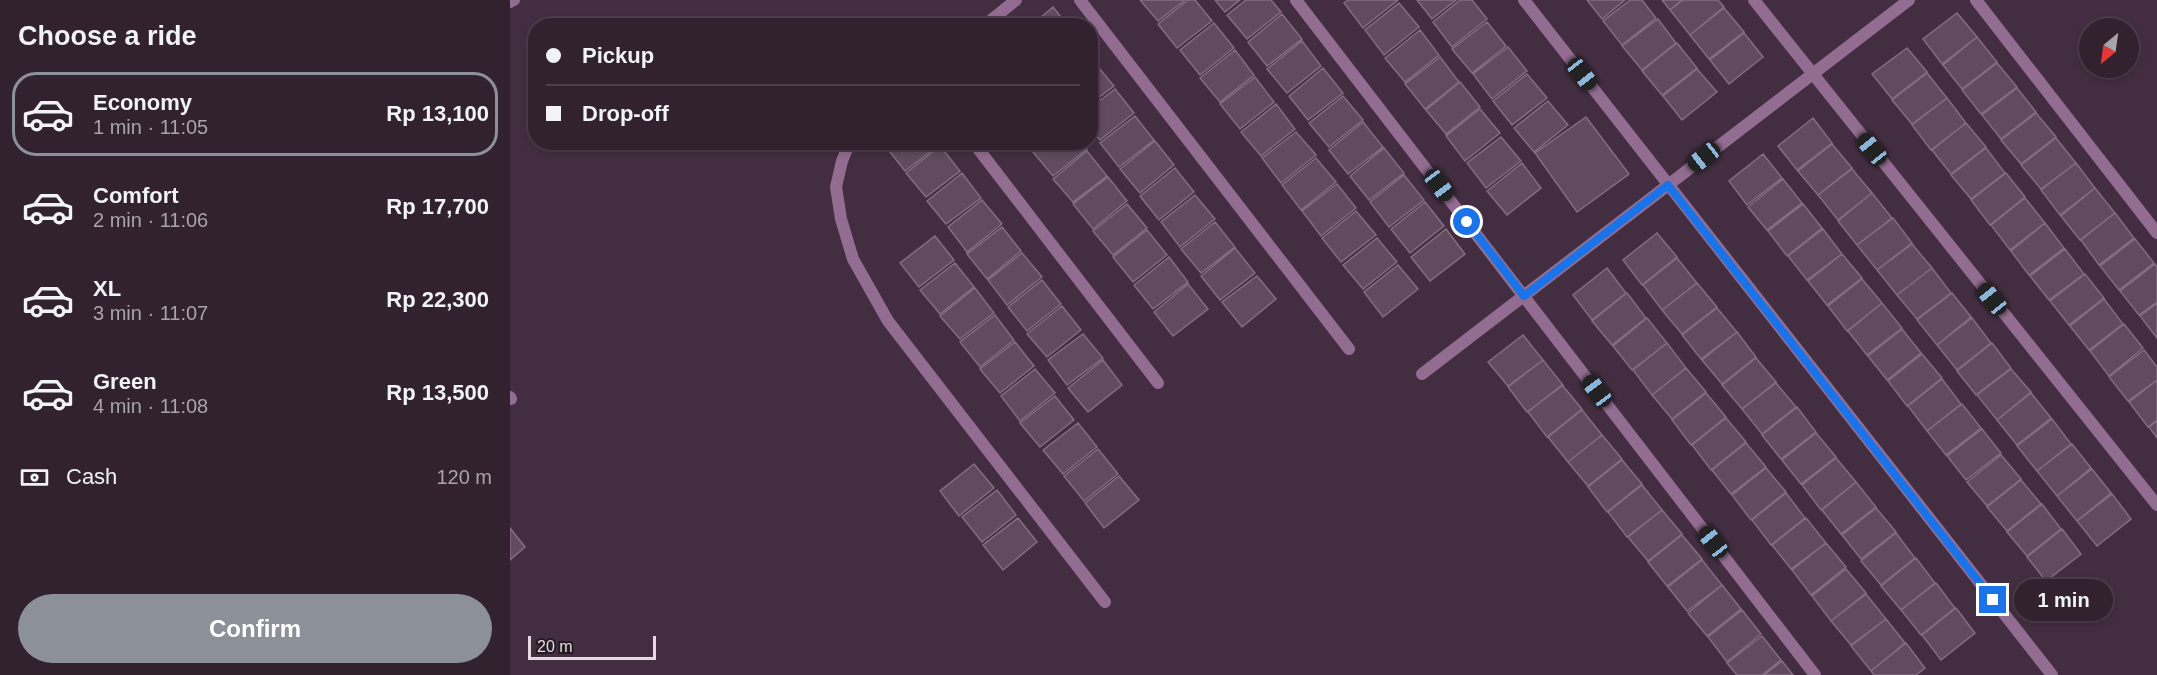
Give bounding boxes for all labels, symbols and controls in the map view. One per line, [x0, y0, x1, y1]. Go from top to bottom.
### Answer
north arrow [2079, 18, 2139, 78]
map controls [2079, 18, 2139, 78]
text: Choose a ride [18, 21, 197, 51]
text: Pickup [582, 43, 654, 68]
car [1564, 54, 1600, 94]
icon: car [21, 87, 75, 141]
text: Economy [93, 90, 192, 115]
text: Rp 13,100 [386, 101, 489, 126]
text: Drop-off [582, 101, 669, 126]
text: 1 min · 11:05 [93, 116, 208, 138]
car [1854, 129, 1890, 169]
car [1684, 139, 1724, 175]
car [1421, 165, 1457, 205]
icon: car [21, 180, 75, 234]
text: Comfort [93, 183, 179, 208]
text: Rp 17,700 [386, 194, 489, 219]
route start [1453, 208, 1480, 235]
text: 2 min · 11:06 [93, 209, 208, 231]
icon: car [21, 273, 75, 327]
text: XL [93, 276, 121, 301]
car [1974, 279, 2010, 319]
text: Rp 22,300 [386, 287, 489, 312]
text: 3 min · 11:07 [93, 302, 208, 324]
icon: car [21, 366, 75, 420]
text: Green [93, 369, 157, 394]
car [1579, 371, 1615, 411]
text: Rp 13,500 [386, 380, 489, 405]
text: 4 min · 11:08 [93, 395, 208, 417]
icon: cash [18, 461, 51, 494]
text: Cash [66, 464, 117, 489]
text: 120 m [436, 466, 492, 488]
car [1695, 522, 1731, 562]
callout: 1 min [2014, 579, 2113, 621]
route end [1979, 586, 2006, 613]
text: 1 min [2037, 589, 2090, 611]
button: Confirm [18, 594, 492, 663]
scale bar [528, 633, 656, 660]
text: 20 m [537, 638, 573, 655]

